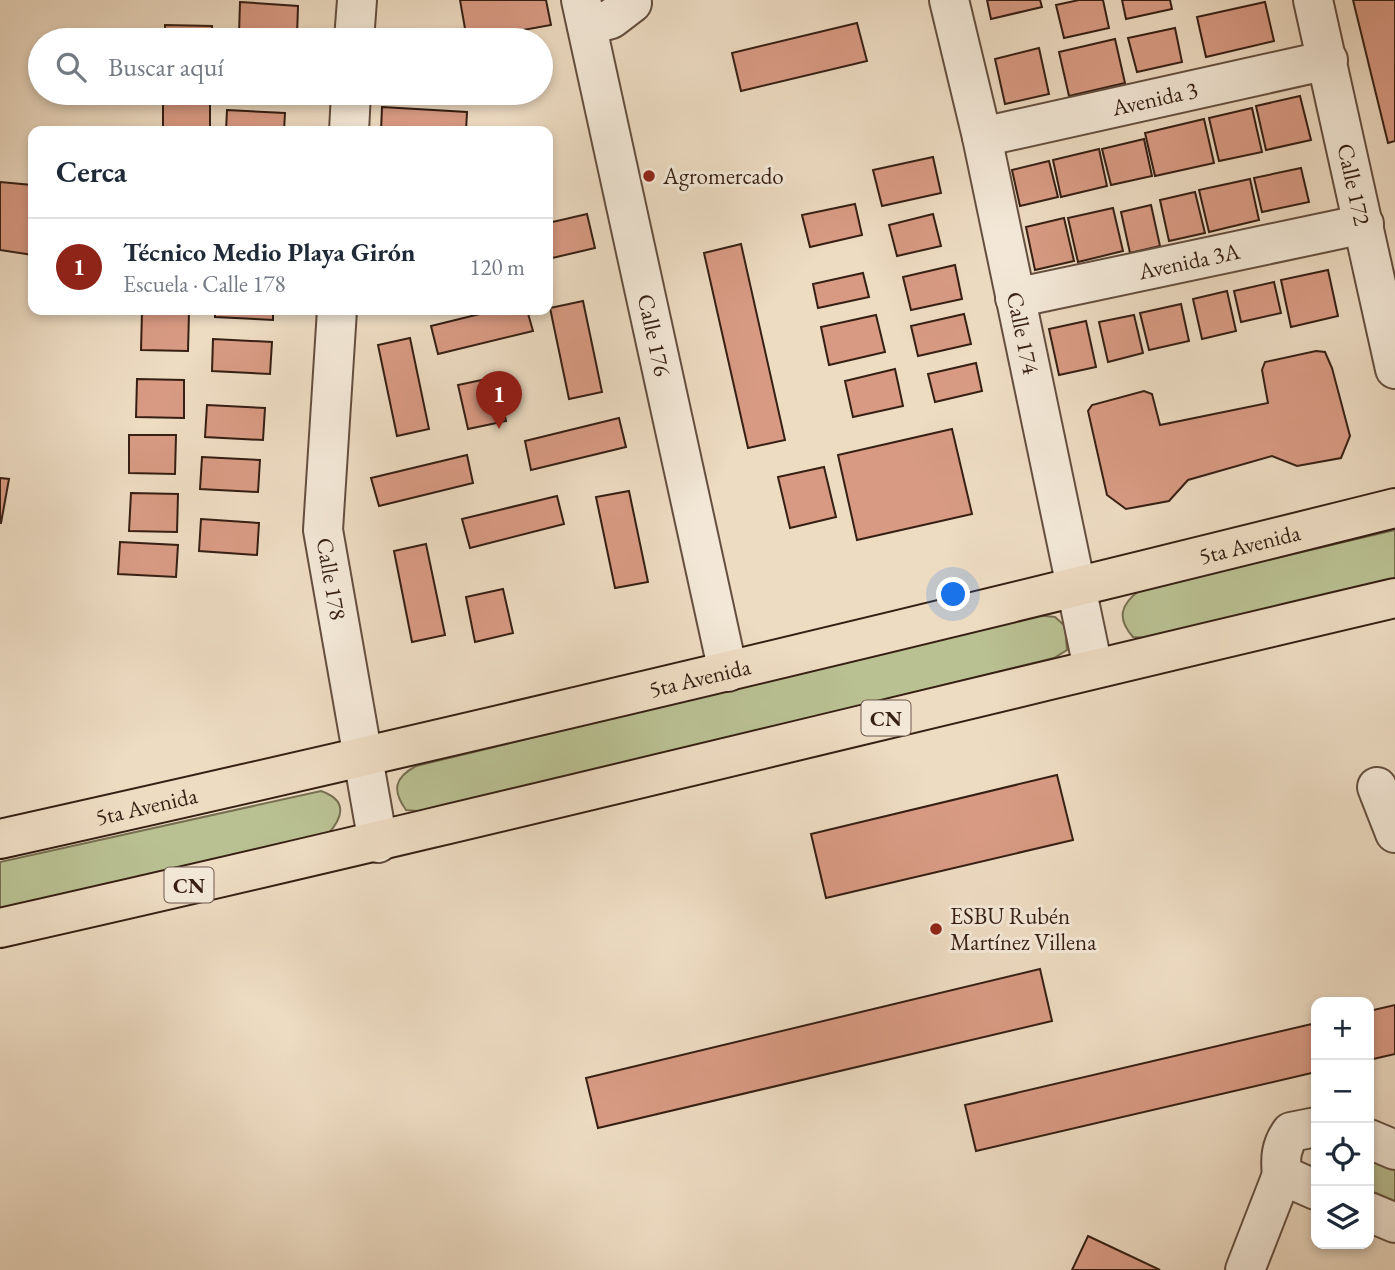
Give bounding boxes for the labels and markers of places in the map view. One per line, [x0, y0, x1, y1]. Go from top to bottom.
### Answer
place label: Agromercado [662, 161, 784, 191]
marker: Agromercado [641, 168, 657, 184]
pin: 1 [476, 371, 522, 429]
place label: ESBU Rubén Martínez Villena [950, 901, 1097, 957]
marker: ESBU Rubén Martínez Villena [928, 921, 944, 937]

